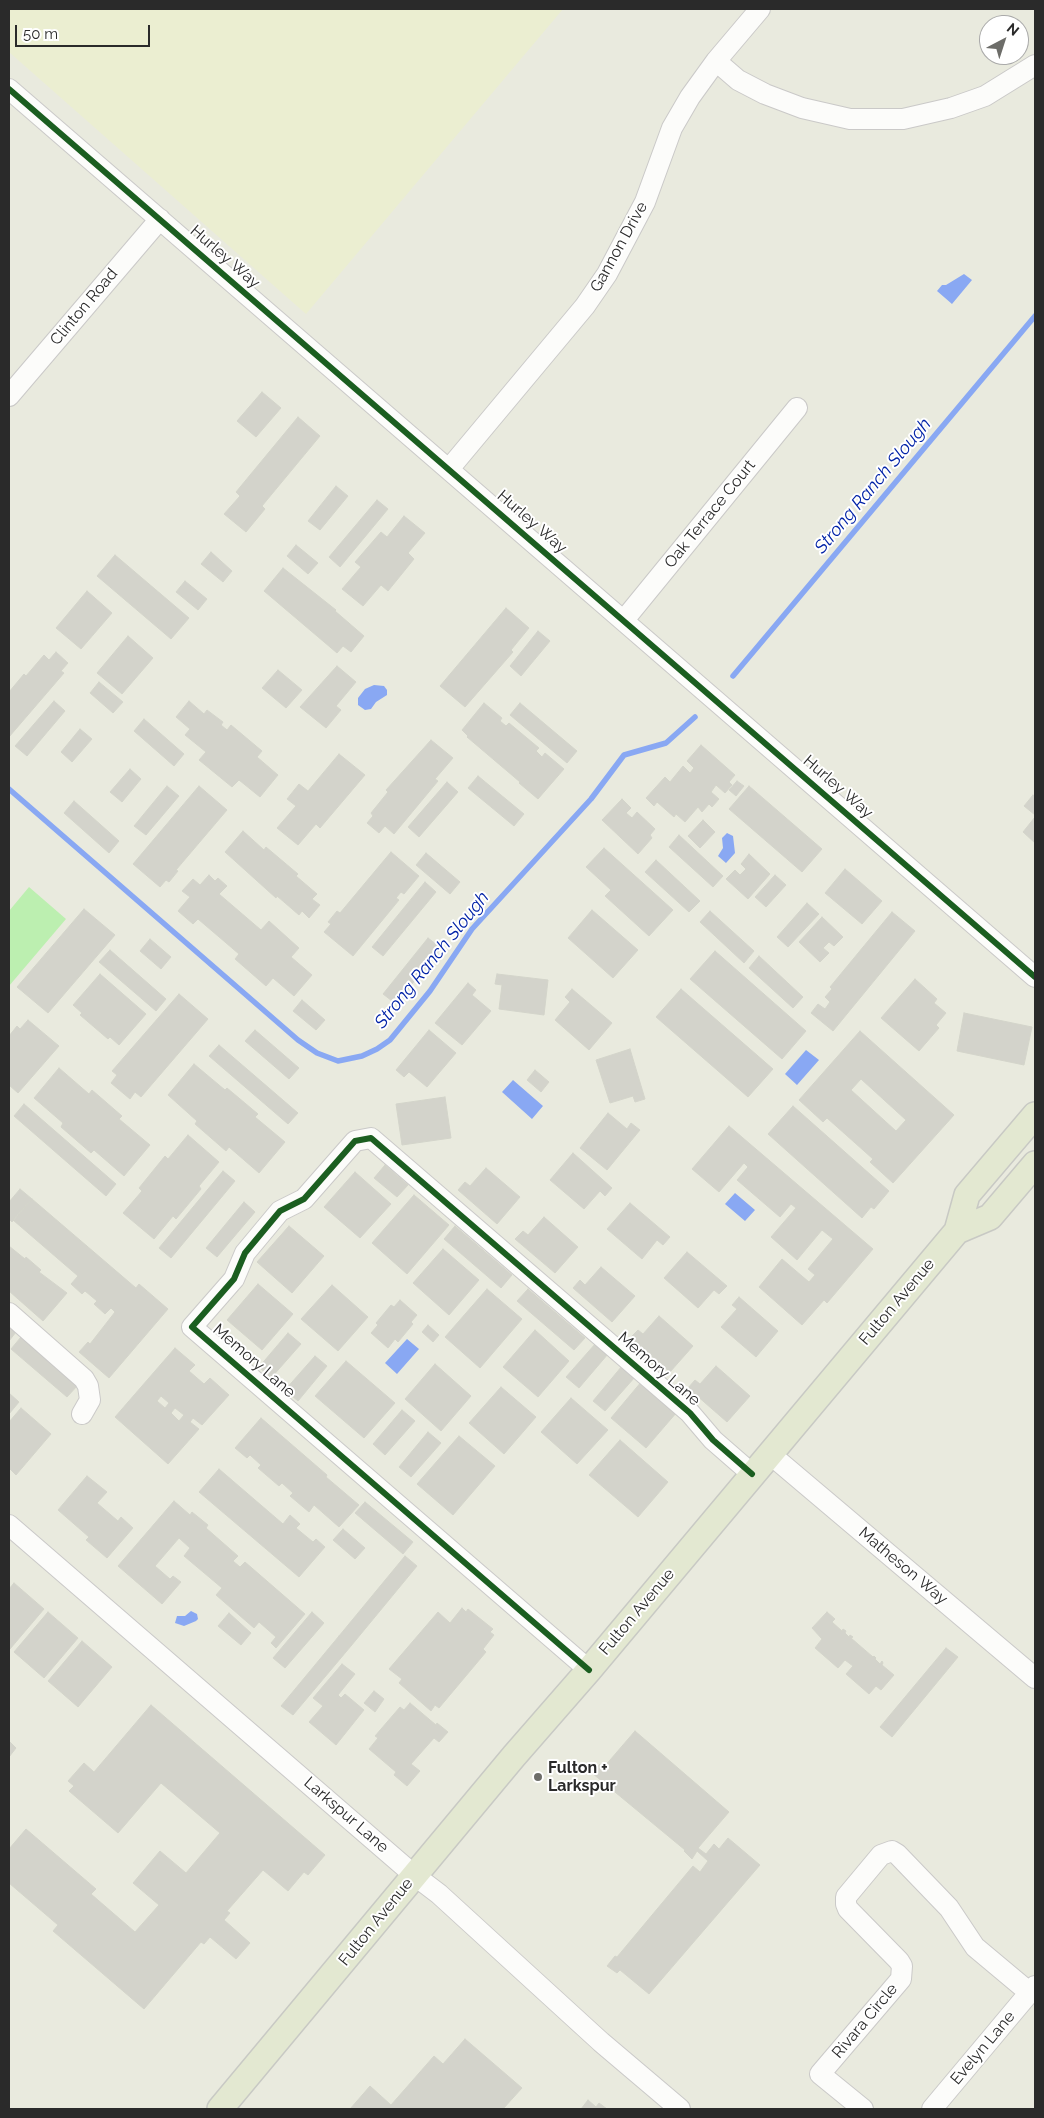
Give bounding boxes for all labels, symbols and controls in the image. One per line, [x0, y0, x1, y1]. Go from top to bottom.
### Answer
scale bar [18, 15, 152, 47]
north arrow [979, 15, 1029, 65]
text: N [1004, 20, 1022, 39]
text: 50 m [23, 25, 58, 43]
street label: Gannon Drive [586, 199, 652, 295]
street label: Hurley Way [186, 221, 264, 293]
street label: Clinton Road [46, 265, 122, 349]
water label: Strong Ranch Slough [810, 414, 936, 558]
street label: Oak Terrace Court [660, 456, 760, 572]
street label: Hurley Way [493, 486, 571, 558]
street label: Hurley Way [799, 751, 877, 823]
water label: Strong Ranch Slough [370, 887, 494, 1033]
street label: Fulton Avenue [855, 1255, 939, 1349]
street label: Memory Lane [209, 1320, 299, 1402]
street label: Memory Lane [614, 1328, 704, 1410]
street label: Matheson Way [855, 1523, 951, 1609]
street label: Fulton Avenue [595, 1565, 679, 1659]
place label: Fulton + Larkspur [548, 1758, 616, 1796]
marker: Fulton + Larkspur [532, 1771, 544, 1783]
street label: Larkspur Lane [300, 1773, 392, 1857]
street label: Fulton Avenue [335, 1874, 417, 1970]
street label: Rivara Circle [828, 1980, 902, 2062]
street label: Evelyn Lane [947, 2007, 1019, 2089]

